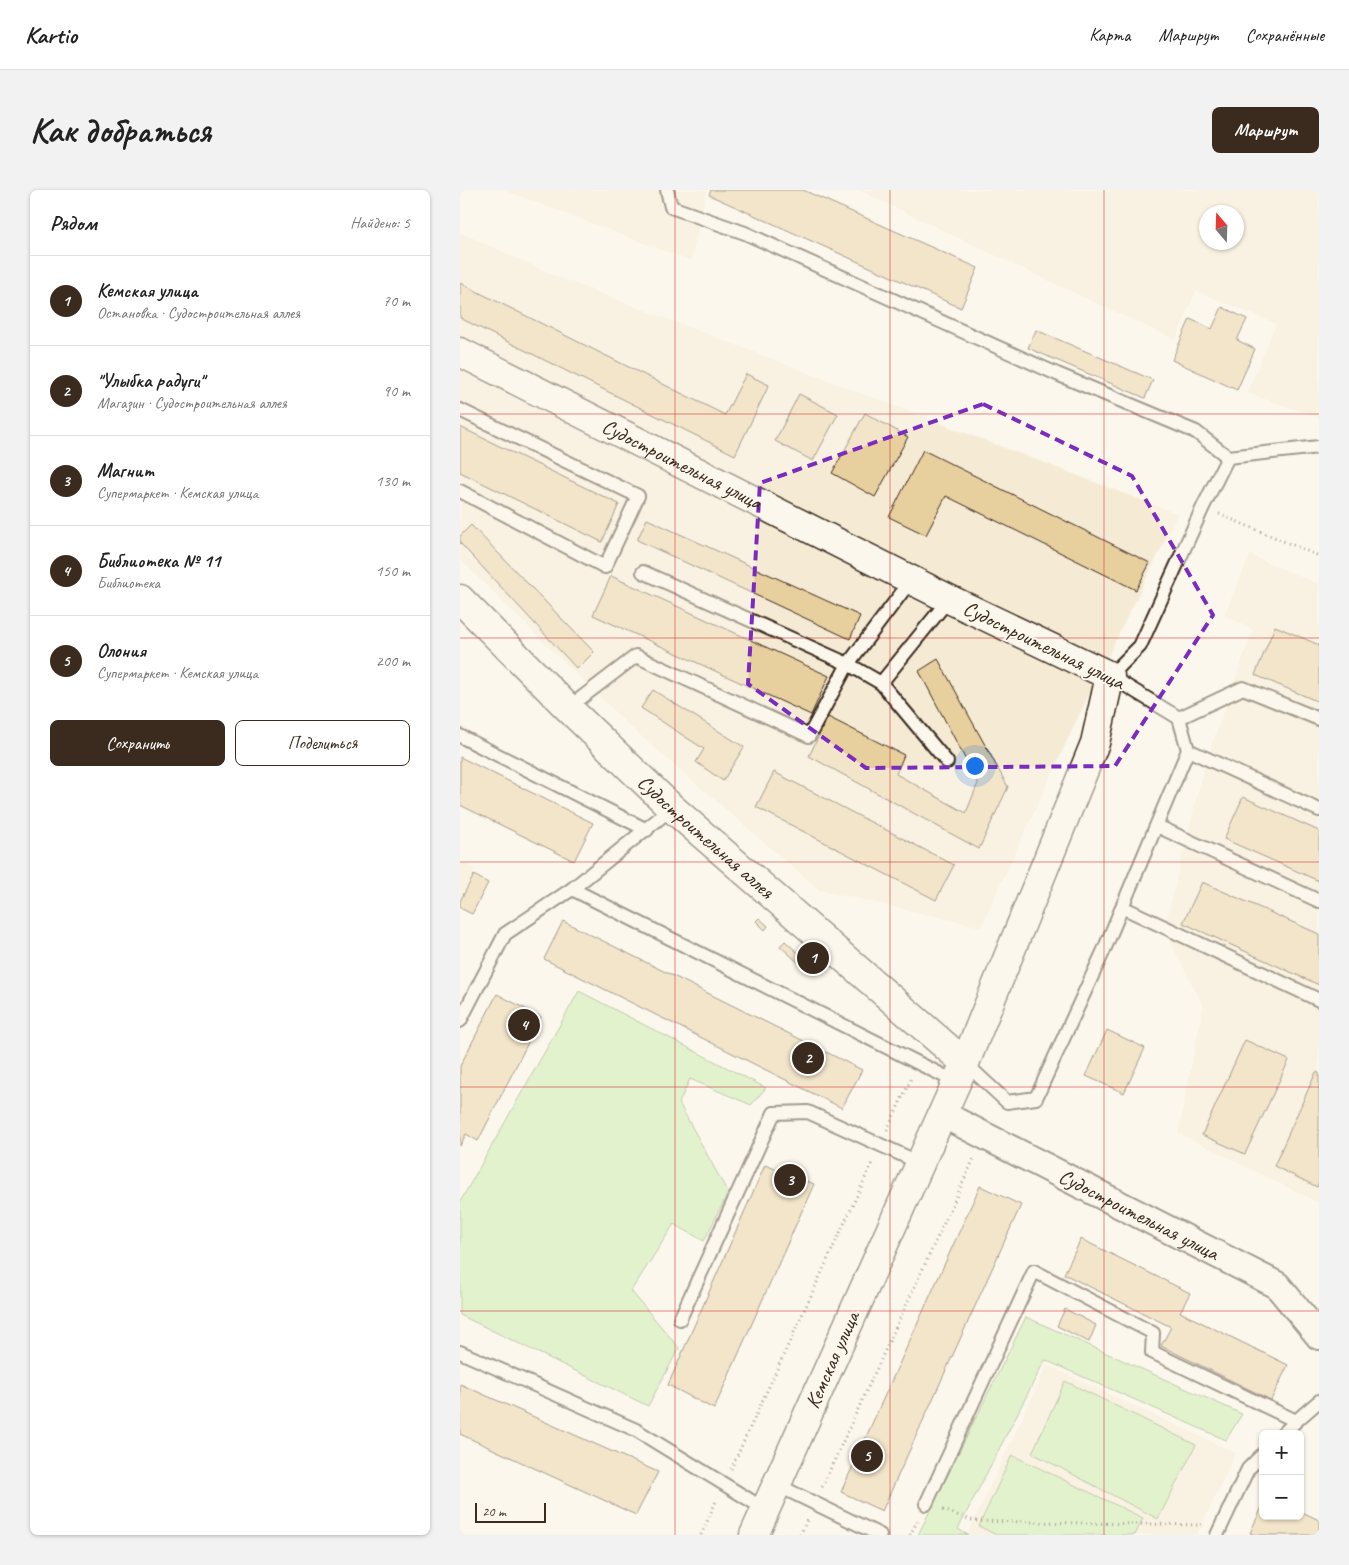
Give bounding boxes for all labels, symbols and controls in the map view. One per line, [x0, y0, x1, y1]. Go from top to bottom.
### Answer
text: Kartio [25, 20, 77, 50]
text: Карта [1089, 24, 1130, 46]
text: Маршрут [1158, 24, 1218, 46]
text: Сохранённые [1246, 24, 1324, 46]
button: Маршрут [1212, 107, 1319, 153]
text: Как добраться [30, 108, 211, 153]
north arrow [1199, 205, 1244, 250]
text: Рядом [50, 210, 97, 236]
text: Найдено: 5 [350, 213, 410, 233]
text: Кемская улица [97, 279, 198, 303]
text: 1 [62, 291, 70, 311]
text: 70 m [383, 291, 410, 311]
text: Остановка · Судостроительная аллея [97, 303, 300, 323]
text: "Улыбка радуги" [97, 369, 204, 393]
text: 2 [62, 381, 70, 401]
text: 90 m [383, 381, 410, 401]
text: Магазин · Судостроительная аллея [97, 393, 287, 413]
street label: Судостроительная улица [598, 413, 768, 516]
text: Магнит [97, 459, 154, 483]
text: 3 [62, 471, 70, 491]
text: 130 m [376, 471, 410, 491]
text: Супермаркет · Кемская улица [97, 483, 258, 503]
text: Библиотека № 11 [97, 549, 220, 573]
text: 4 [62, 561, 70, 581]
text: 150 m [376, 561, 410, 581]
text: Библиотека [97, 573, 160, 593]
street label: Судостроительная улица [959, 595, 1130, 696]
text: Олония [97, 639, 146, 663]
text: 5 [63, 651, 69, 671]
text: 200 m [376, 651, 410, 671]
text: Супермаркет · Кемская улица [97, 663, 258, 683]
button: Сохранить [50, 720, 225, 766]
button: Поделиться [235, 720, 410, 766]
your location [962, 753, 988, 779]
street label: Судостроительная аллея [632, 769, 781, 905]
pin: 1 [797, 939, 829, 977]
pin: 4 [508, 1006, 540, 1044]
pin: 2 [792, 1039, 824, 1077]
pin: 3 [774, 1161, 806, 1199]
street label: Судостроительная улица [1054, 1163, 1225, 1267]
street label: Кемская улица [799, 1305, 866, 1413]
map controls [1259, 1430, 1304, 1520]
button: + [1259, 1430, 1304, 1475]
pin: 5 [851, 1437, 883, 1475]
button: − [1259, 1475, 1304, 1520]
scale bar [475, 1500, 546, 1523]
text: 20 m [482, 1503, 506, 1520]

